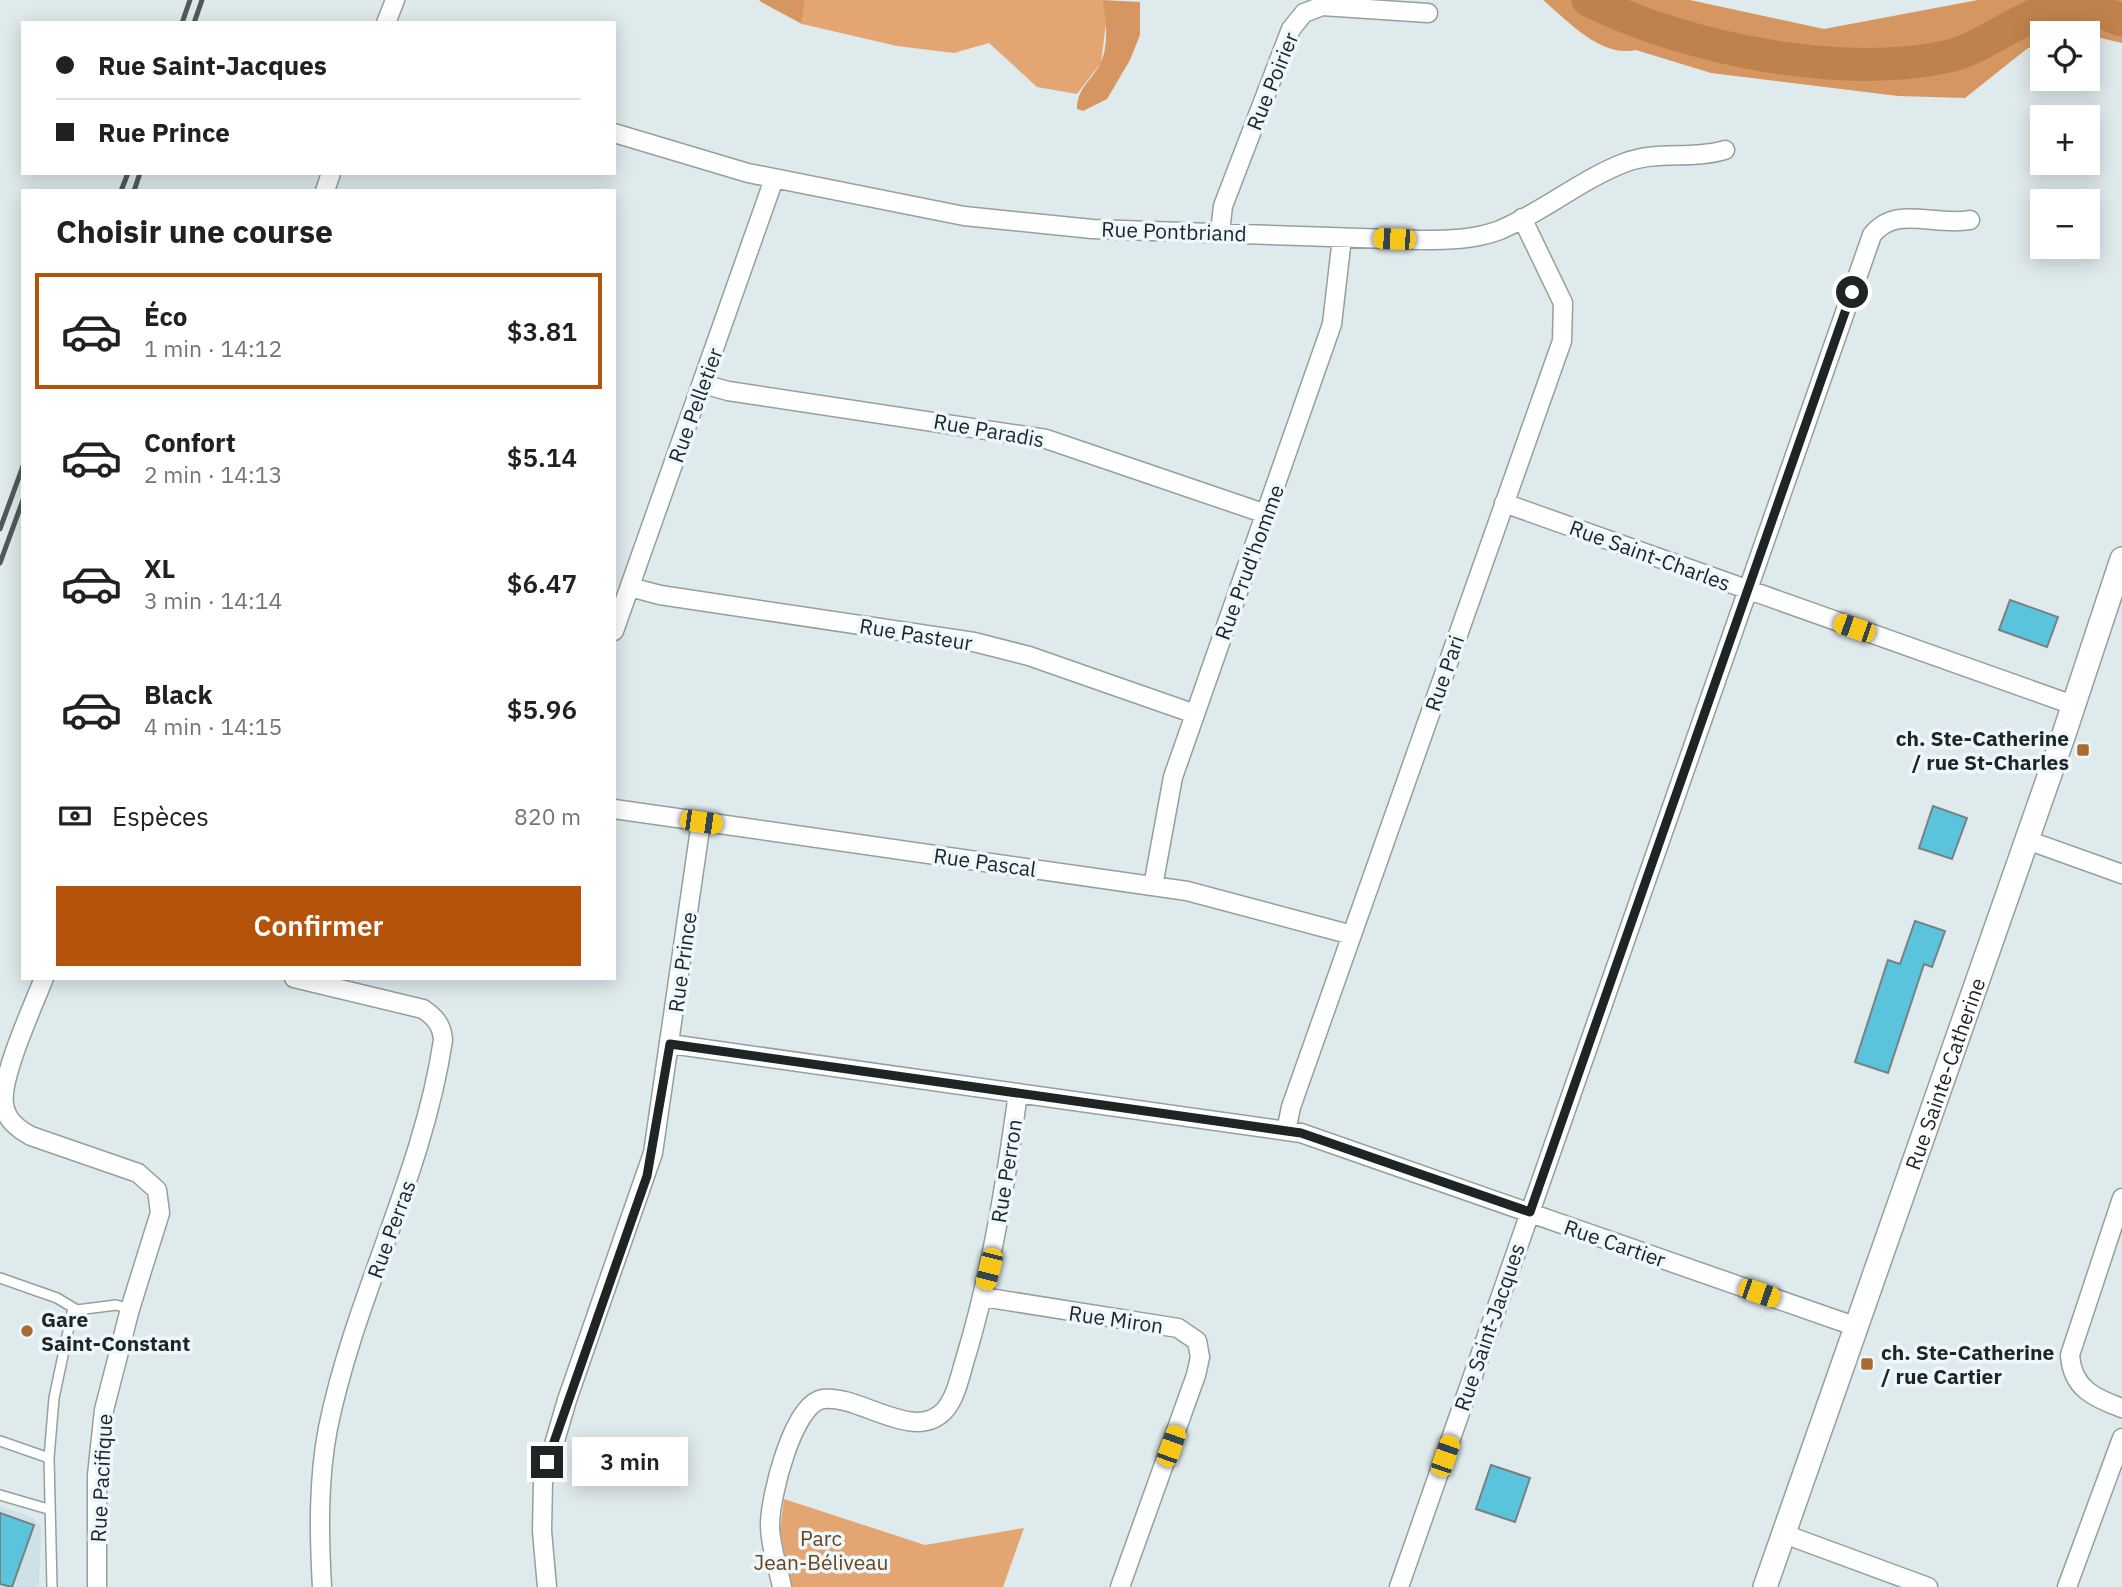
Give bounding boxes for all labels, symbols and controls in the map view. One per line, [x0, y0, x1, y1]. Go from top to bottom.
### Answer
map controls [2030, 21, 2100, 259]
button: locate [2030, 21, 2100, 91]
street label: Rue Poirier [1240, 28, 1304, 134]
text: Rue Saint-Jacques [98, 48, 327, 82]
button: + [2030, 105, 2100, 175]
text: Rue Prince [98, 115, 230, 149]
button: − [2030, 189, 2100, 259]
text: Choisir une course [56, 210, 333, 252]
street label: Rue Pontbriand [1101, 214, 1247, 248]
car [1373, 228, 1416, 250]
route start [1836, 276, 1868, 308]
text: Éco [144, 299, 188, 333]
icon: car [60, 300, 123, 363]
text: $3.81 [507, 314, 577, 348]
text: 1 min · 14:12 [144, 333, 282, 363]
street label: Rue Pelletier [661, 343, 729, 466]
street label: Rue Paradis [931, 406, 1047, 454]
text: Confort [144, 425, 236, 459]
icon: car [60, 426, 123, 489]
text: $5.14 [507, 440, 577, 474]
text: 2 min · 14:13 [144, 459, 282, 489]
street label: Rue Prud'homme [1208, 481, 1290, 643]
street label: Rue Saint-Charles [1566, 513, 1734, 597]
text: XL [144, 551, 175, 585]
icon: car [60, 552, 123, 615]
text: $6.47 [507, 566, 577, 600]
text: 3 min · 14:14 [144, 585, 282, 615]
street label: Rue Pasteur [857, 611, 975, 657]
car [1831, 611, 1878, 645]
street label: Rue Pari [1418, 631, 1470, 715]
text: Black [144, 677, 212, 711]
icon: car [60, 678, 123, 741]
text: $5.96 [507, 692, 577, 726]
text: 4 min · 14:15 [144, 711, 282, 741]
place label: ch. Ste-Catherine / rue St-Charles [1896, 724, 2069, 776]
marker: ch. Ste-Catherine / rue St-Charles [2075, 742, 2091, 758]
icon: cash [56, 797, 94, 835]
text: Espèces [112, 799, 209, 833]
text: 820 m [514, 801, 581, 831]
car [679, 809, 724, 835]
street label: Rue Pascal [932, 841, 1038, 883]
button: Confirmer [56, 886, 581, 966]
street label: Rue Prince [661, 910, 703, 1014]
street label: Rue Sainte-Catherine [1898, 974, 1992, 1173]
street label: Rue Perron [984, 1117, 1028, 1225]
street label: Rue Perras [360, 1176, 422, 1282]
street label: Rue Cartier [1560, 1213, 1670, 1274]
street label: Rue Saint-Jacques [1447, 1240, 1531, 1414]
car [974, 1246, 1005, 1292]
car [1736, 1276, 1783, 1310]
street label: Rue Miron [1067, 1298, 1165, 1340]
place label: Gare Saint-Constant [41, 1305, 190, 1357]
marker: Gare Saint-Constant [19, 1323, 35, 1339]
place label: ch. Ste-Catherine / rue Cartier [1881, 1338, 2054, 1390]
marker: ch. Ste-Catherine / rue Cartier [1859, 1356, 1875, 1372]
street label: Rue Pacifique [84, 1413, 118, 1543]
car [1154, 1423, 1189, 1469]
car [1429, 1433, 1462, 1479]
callout: 3 min [572, 1438, 687, 1486]
route end [531, 1446, 563, 1478]
text: 3 min [600, 1446, 660, 1476]
park label: Parc Jean-Béliveau [754, 1524, 888, 1576]

